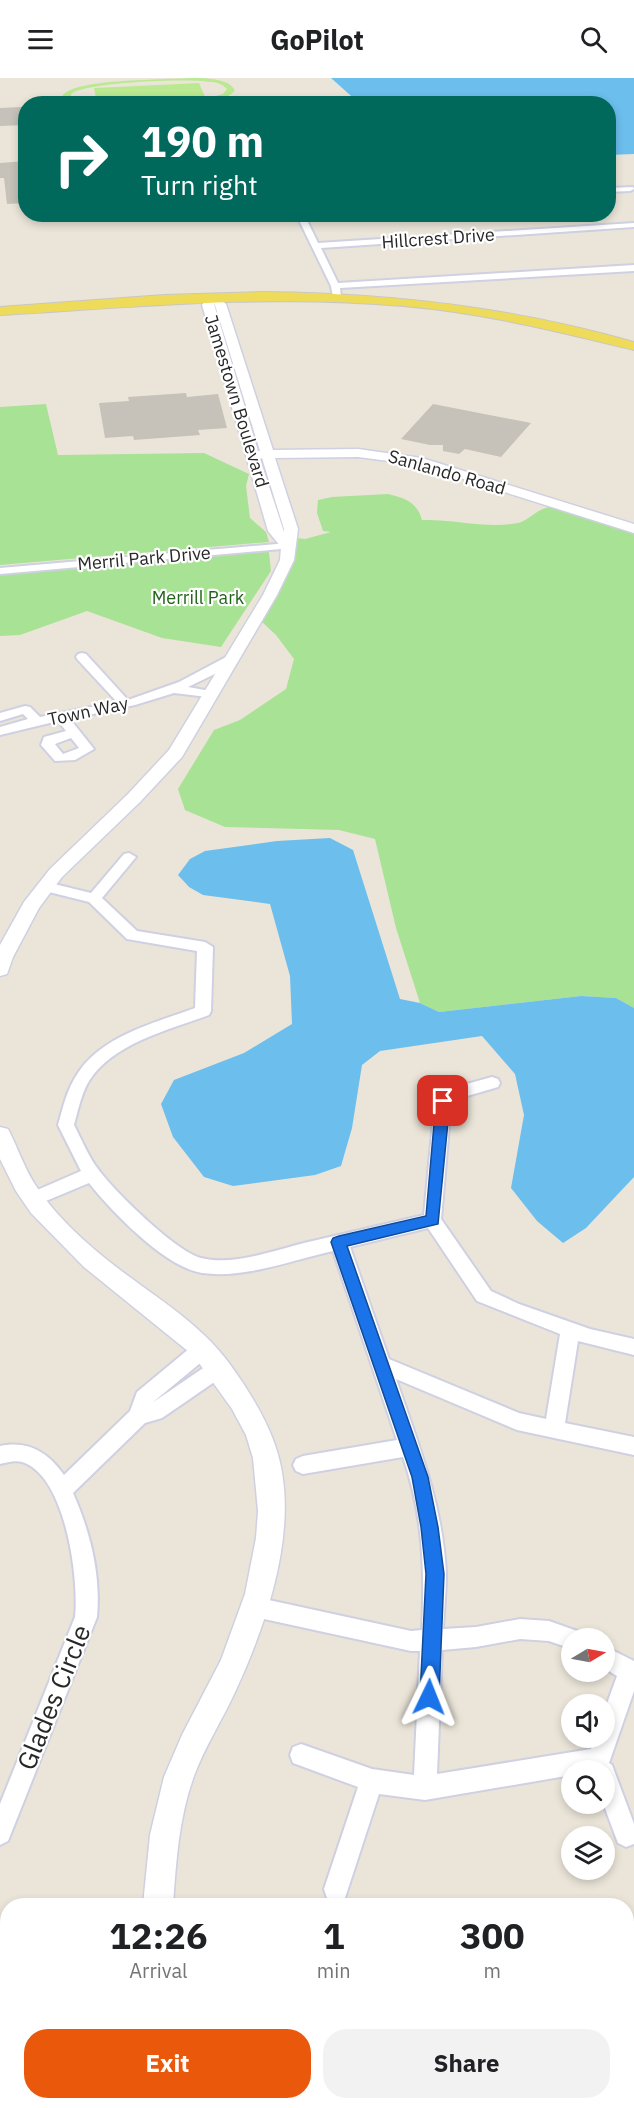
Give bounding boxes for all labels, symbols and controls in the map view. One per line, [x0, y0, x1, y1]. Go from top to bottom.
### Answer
text: GoPilot [270, 22, 364, 57]
icon: menu [24, 23, 57, 56]
icon: search [577, 23, 610, 56]
text: 190 m [141, 114, 264, 169]
icon: right [42, 120, 120, 198]
text: Turn right [141, 167, 258, 202]
street label: Hillcrest Drive [381, 223, 495, 253]
street label: Jamestown Boulevard [200, 312, 274, 490]
street label: Sanlando Road [386, 444, 508, 500]
street label: Merril Park Drive [76, 541, 212, 575]
park label: Merrill Park [152, 586, 245, 609]
street label: Town Way [46, 691, 130, 731]
pin [417, 1075, 468, 1126]
icon: arrive [426, 1084, 459, 1117]
street label: Glades Circle [8, 1619, 98, 1775]
north arrow [561, 1628, 615, 1682]
map controls [561, 1628, 615, 1880]
position arrow [397, 1665, 461, 1729]
button: sound [561, 1694, 615, 1748]
button: search [561, 1760, 615, 1814]
button: layers [561, 1826, 615, 1880]
text: 12:26 [109, 1912, 208, 1959]
text: 1 [323, 1912, 345, 1959]
text: 300 [460, 1912, 525, 1959]
text: Arrival [129, 1957, 188, 1984]
text: min [317, 1957, 351, 1984]
text: m [484, 1957, 501, 1984]
button: Exit [24, 2029, 311, 2098]
button: Share [323, 2029, 610, 2098]

